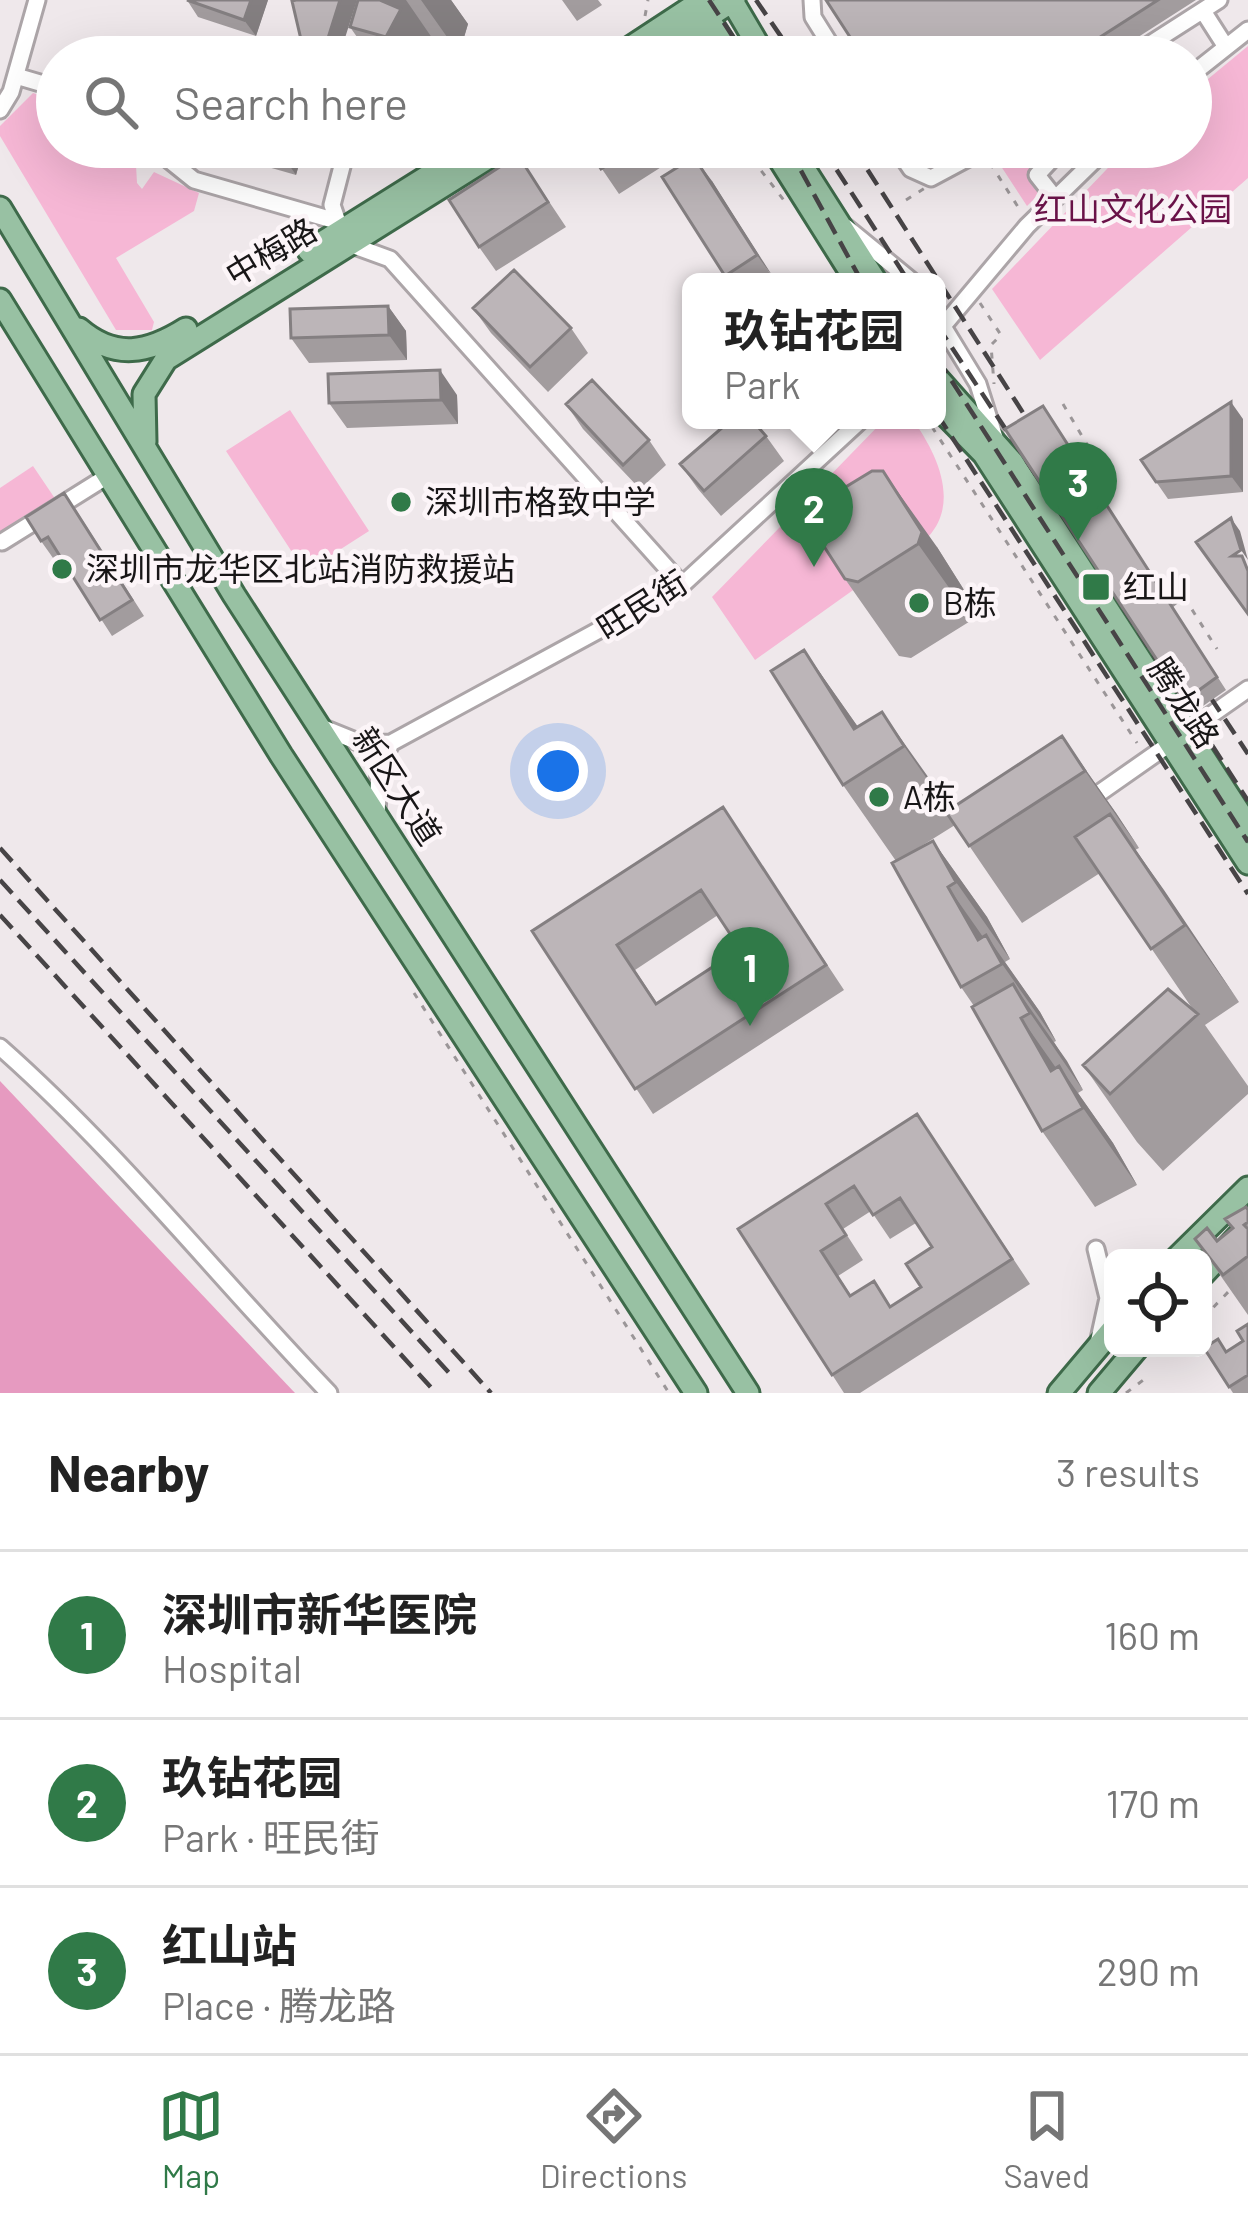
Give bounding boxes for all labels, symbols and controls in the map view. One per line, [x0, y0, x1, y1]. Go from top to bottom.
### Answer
search box [36, 36, 1212, 168]
icon: search [78, 69, 144, 135]
text: Search here [174, 75, 408, 129]
park label: 红山文化公园 [1034, 188, 1232, 228]
street label: 中梅路 [218, 209, 323, 294]
popup [682, 273, 946, 429]
text: 玖钻花园 [724, 302, 904, 356]
text: Park [724, 360, 801, 407]
pin: 3 [1039, 442, 1117, 541]
pin: 2 [775, 468, 853, 567]
place label: 深圳市格致中学 [425, 481, 656, 521]
marker: 深圳市格致中学 [388, 489, 414, 515]
place label: 深圳市龙华区北站消防救援站 [86, 548, 515, 588]
marker: 深圳市龙华区北站消防救援站 [49, 556, 75, 582]
street label: 旺民街 [589, 561, 694, 647]
place label: 红山 [1123, 566, 1189, 606]
marker: 红山 [1080, 571, 1112, 603]
place label: B栋 [943, 582, 997, 622]
marker: B栋 [906, 590, 932, 616]
street label: 腾龙路 [1141, 650, 1229, 755]
street label: 新区大道 [345, 719, 451, 852]
your location [528, 741, 588, 801]
place label: A栋 [903, 776, 956, 816]
marker: A栋 [866, 784, 892, 810]
pin: 1 [711, 927, 789, 1026]
map controls [1104, 1249, 1212, 1357]
button: locate [1104, 1249, 1212, 1357]
text: Nearby [48, 1441, 209, 1502]
text: 3 results [1056, 1448, 1200, 1495]
text: 深圳市新华医院 [162, 1586, 477, 1640]
text: 1 [80, 1611, 94, 1658]
text: 160 m [1104, 1611, 1200, 1658]
text: Hospital [162, 1644, 302, 1691]
text: 玖钻花园 [162, 1749, 342, 1803]
text: 2 [76, 1779, 98, 1826]
text: 170 m [1106, 1779, 1200, 1826]
text: Park · 旺民街 [162, 1813, 379, 1860]
text: 红山站 [162, 1917, 297, 1971]
text: 3 [76, 1947, 98, 1994]
text: 290 m [1097, 1947, 1200, 1994]
text: Place · 腾龙路 [162, 1981, 396, 2028]
tab: Map [158, 2083, 224, 2195]
tab: Directions [540, 2083, 687, 2195]
tab: Saved [1003, 2083, 1090, 2195]

